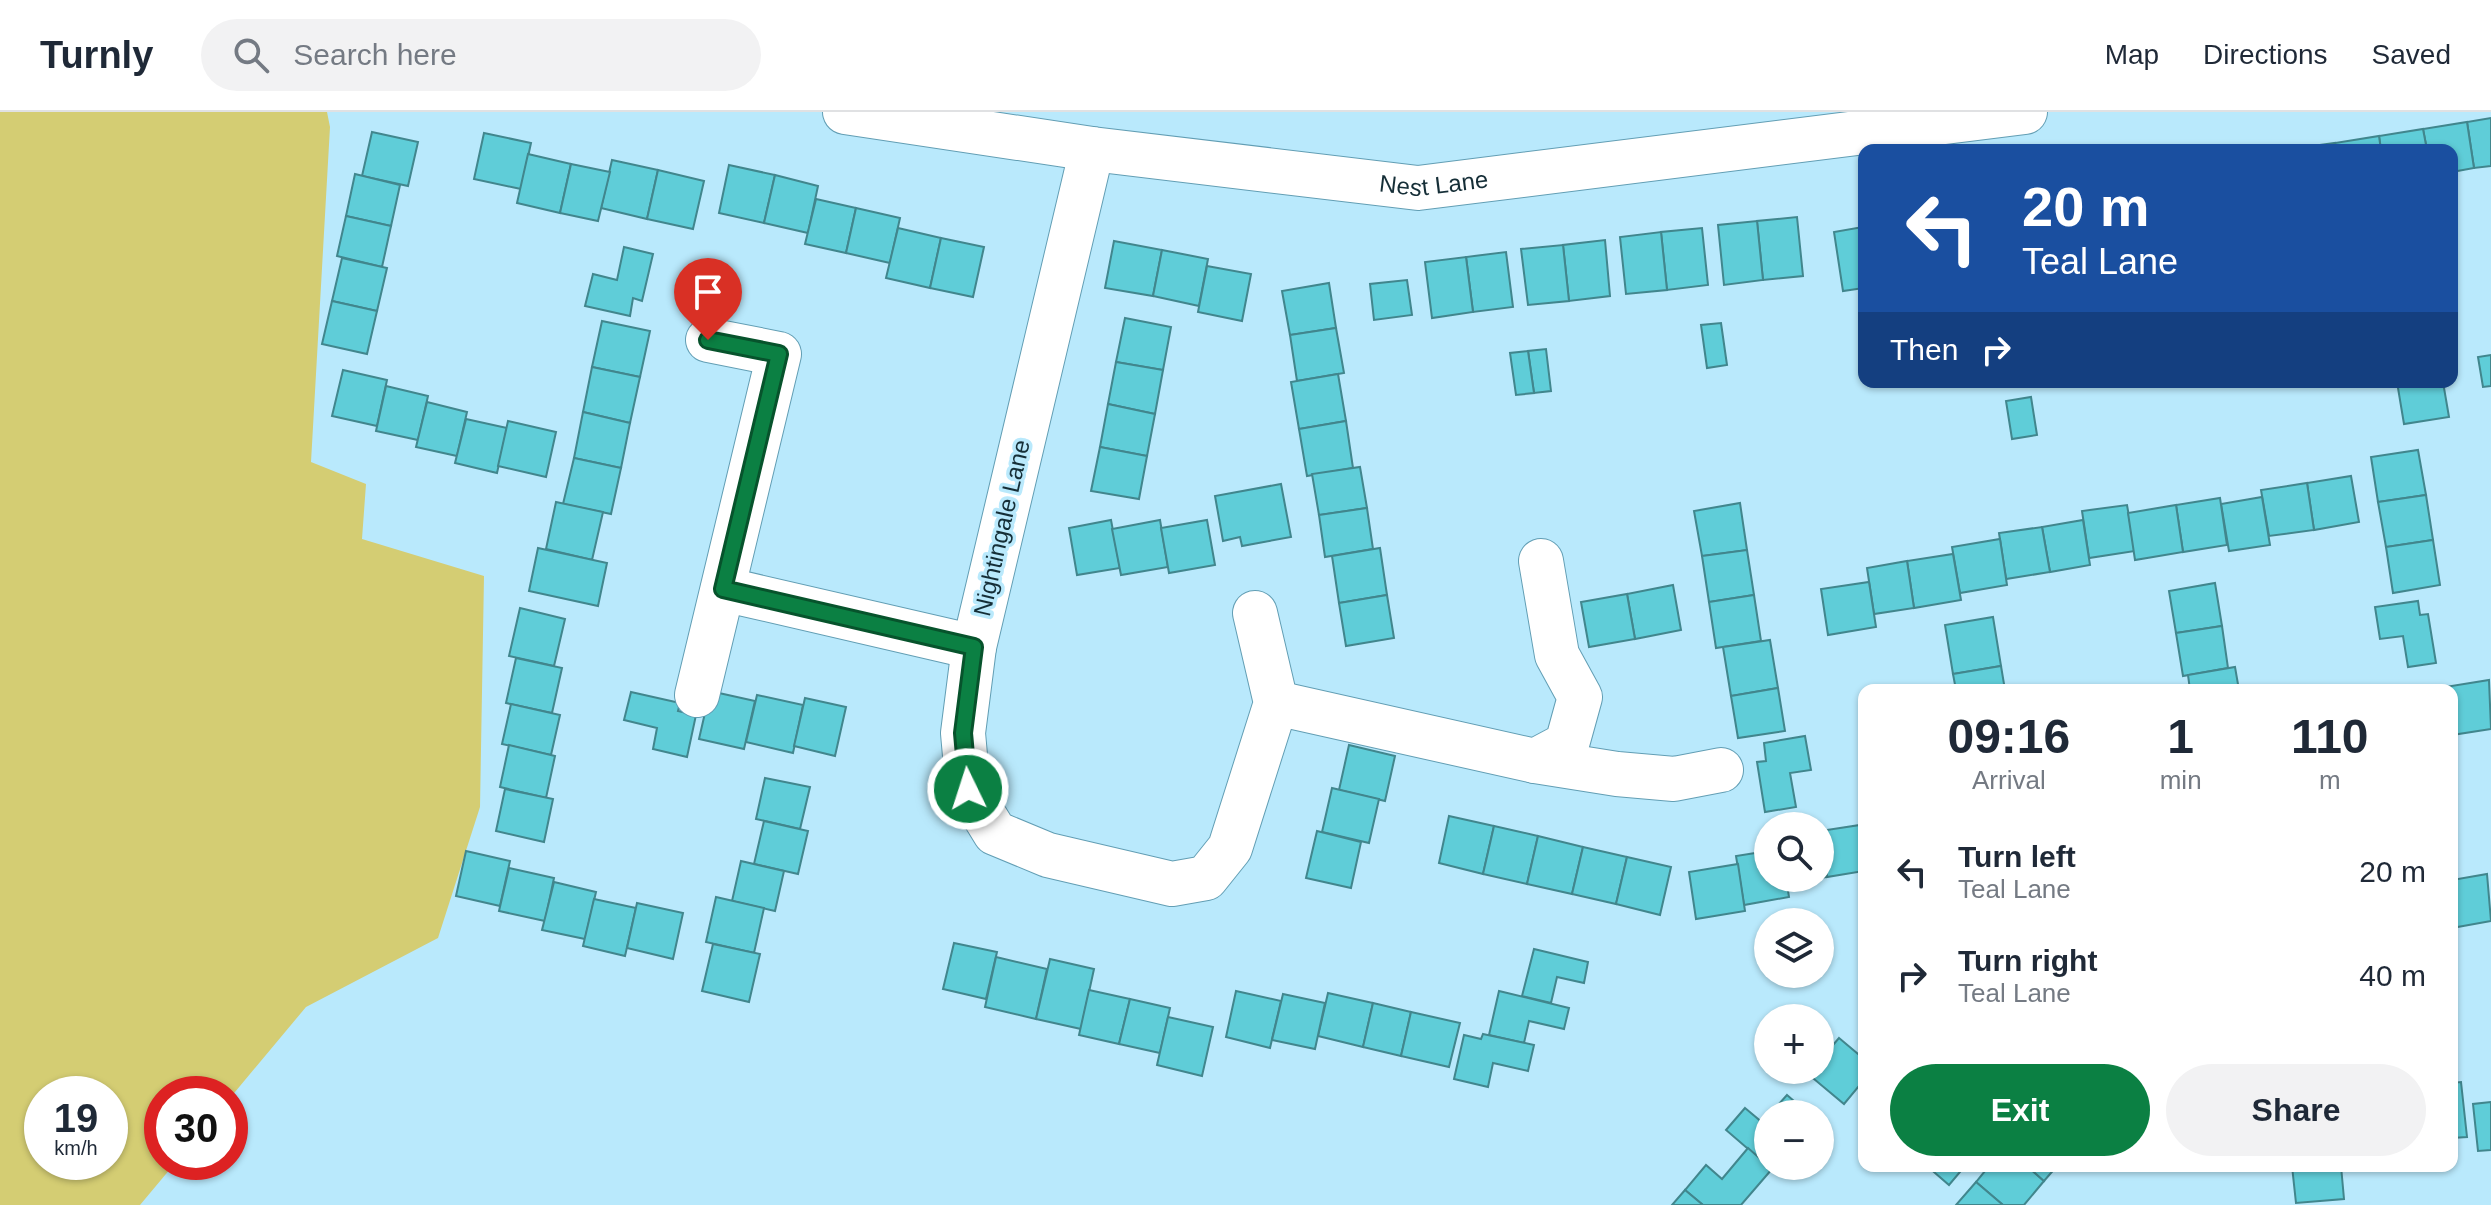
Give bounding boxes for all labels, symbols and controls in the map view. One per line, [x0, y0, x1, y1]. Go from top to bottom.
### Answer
search box [201, 19, 761, 91]
icon: search [229, 33, 273, 77]
text: Turnly [40, 34, 153, 76]
text: Search here [293, 38, 457, 71]
text: Map [2105, 39, 2159, 70]
text: Directions [2203, 39, 2328, 70]
text: Saved [2372, 39, 2451, 70]
street label: Nest Lane [1378, 165, 1490, 201]
text: 20 m [2022, 175, 2150, 238]
icon: left [1890, 176, 1994, 280]
text: Teal Lane [2022, 241, 2178, 282]
pin [674, 258, 742, 340]
icon: arrive [686, 270, 730, 314]
icon: right [1974, 328, 2018, 372]
text: Then [1890, 333, 1958, 366]
street label: Nightingale Lane [968, 437, 1035, 619]
text: 09:16 [1947, 710, 2070, 763]
text: 1 [2167, 710, 2194, 763]
text: 110 [2291, 710, 2369, 763]
position arrow [926, 747, 1010, 831]
text: Arrival [1972, 765, 2046, 795]
text: min [2160, 765, 2202, 795]
text: m [2319, 765, 2341, 795]
map controls [1754, 812, 1834, 1180]
button: search [1754, 812, 1834, 892]
text: Turn left [1958, 840, 2076, 873]
icon: left [1890, 850, 1934, 894]
text: 20 m [2359, 855, 2426, 888]
text: Teal Lane [1958, 874, 2071, 904]
button: layers [1754, 908, 1834, 988]
text: Turn right [1958, 944, 2097, 977]
icon: right [1890, 954, 1934, 998]
text: 40 m [2359, 959, 2426, 992]
text: Teal Lane [1958, 978, 2071, 1008]
button: + [1754, 1004, 1834, 1084]
button: Exit [1890, 1064, 2150, 1156]
button: Share [2166, 1064, 2426, 1156]
speed limit sign: 30 [144, 1076, 248, 1180]
text: 19 [54, 1096, 98, 1140]
button: − [1754, 1100, 1834, 1180]
text: km/h [54, 1137, 98, 1159]

